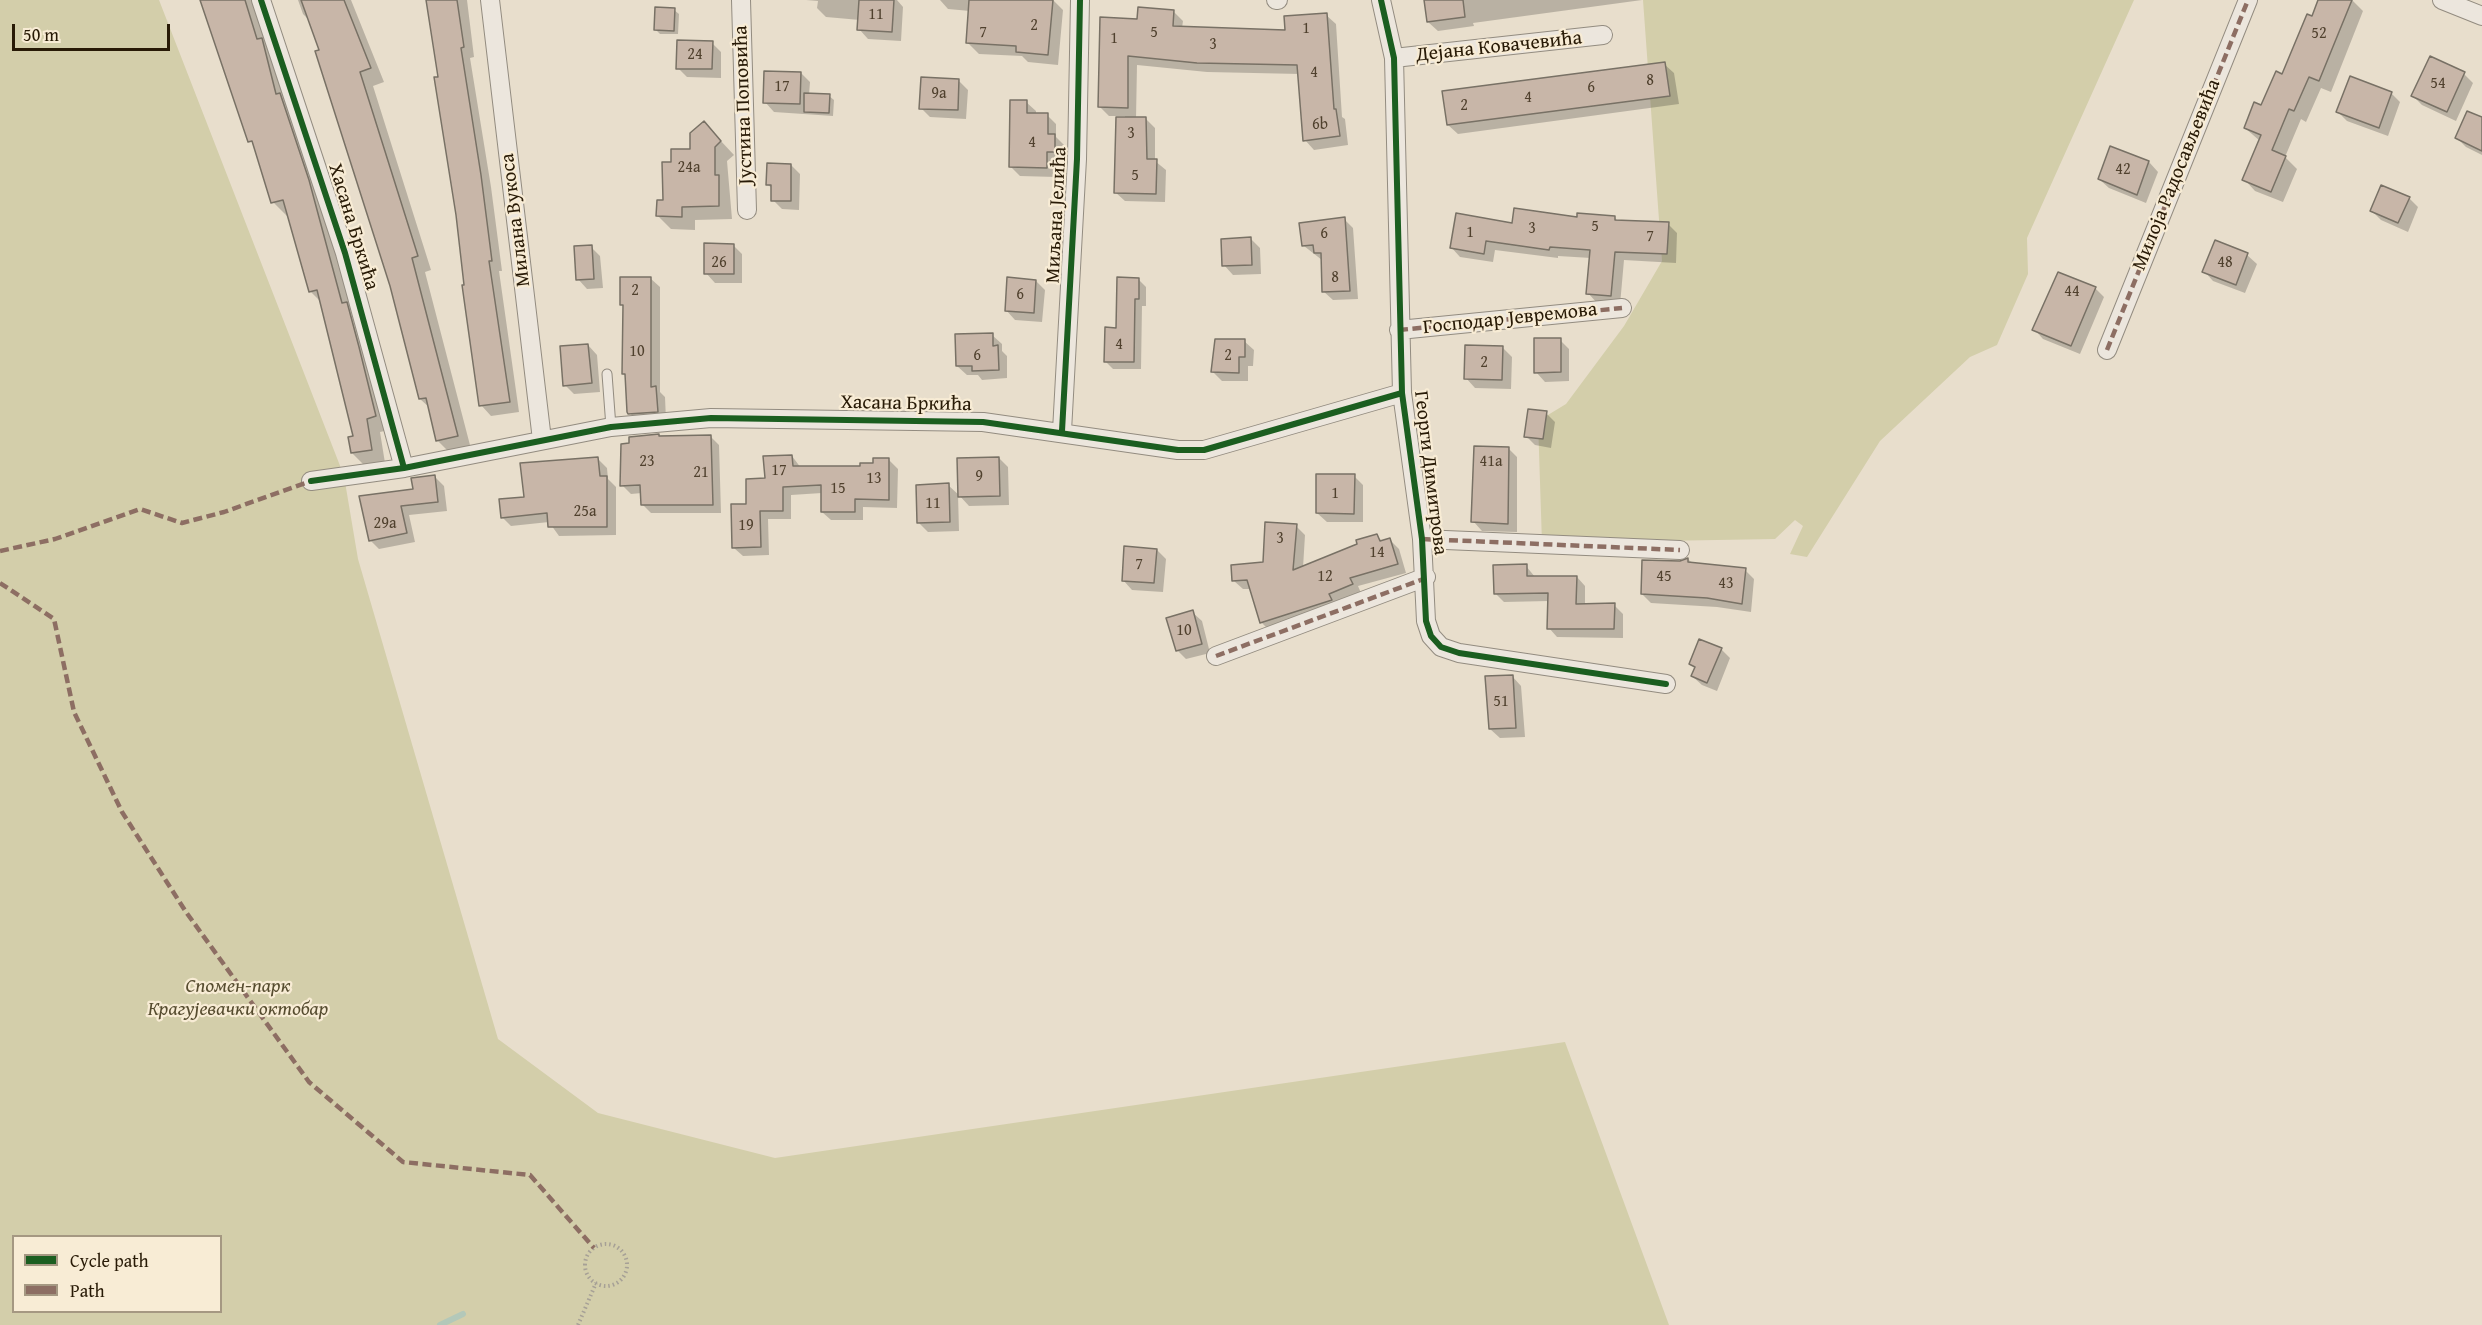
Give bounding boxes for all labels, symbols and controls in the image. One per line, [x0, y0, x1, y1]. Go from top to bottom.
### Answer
house number: 11 [868, 5, 884, 25]
scale bar [15, 12, 172, 50]
house number: 2 [1030, 16, 1038, 36]
house number: 1 [1302, 19, 1310, 39]
text: 50 m [23, 21, 59, 48]
house number: 7 [979, 23, 987, 43]
house number: 5 [1150, 23, 1158, 43]
house number: 52 [2311, 24, 2327, 44]
street label: Јустина Поповића [729, 25, 759, 185]
street label: Дејана Ковачевића [1415, 26, 1583, 68]
house number: 1 [1110, 29, 1118, 49]
house number: 3 [1209, 35, 1217, 55]
house number: 24 [687, 45, 703, 65]
house number: 4 [1310, 63, 1318, 83]
house number: 8 [1646, 71, 1654, 91]
house number: 54 [2430, 74, 2446, 94]
street label: Милоја Радосављевића [2128, 76, 2226, 274]
house number: 17 [774, 77, 790, 97]
house number: 6 [1587, 78, 1595, 98]
house number: 9a [931, 84, 947, 104]
house number: 4 [1524, 88, 1532, 108]
house number: 2 [1460, 96, 1468, 116]
house number: 6b [1312, 115, 1328, 135]
house number: 3 [1127, 124, 1135, 144]
house number: 4 [1028, 133, 1036, 153]
street label: Миљана Јелића [1041, 146, 1073, 284]
street label: Милана Вукоса [496, 152, 536, 288]
house number: 24a [678, 158, 700, 178]
house number: 42 [2115, 160, 2131, 180]
street label: Хасана Бркића [322, 161, 384, 293]
house number: 5 [1131, 166, 1139, 186]
house number: 5 [1591, 217, 1599, 237]
house number: 3 [1528, 219, 1536, 239]
house number: 1 [1466, 223, 1474, 243]
house number: 6 [1320, 224, 1328, 244]
house number: 7 [1646, 227, 1654, 247]
house number: 26 [711, 253, 727, 273]
house number: 48 [2217, 253, 2233, 273]
house number: 8 [1331, 268, 1339, 288]
house number: 2 [631, 281, 639, 301]
house number: 44 [2064, 282, 2080, 302]
house number: 6 [1016, 285, 1024, 305]
street label: Господар Јевремова [1422, 298, 1598, 340]
house number: 4 [1115, 335, 1123, 355]
house number: 10 [629, 342, 645, 362]
house number: 6 [973, 346, 981, 366]
house number: 2 [1224, 346, 1232, 366]
house number: 2 [1480, 353, 1488, 373]
street label: Георги Димитрова [1408, 389, 1452, 557]
street label: Хасана Бркића [840, 391, 972, 417]
house number: 23 [639, 452, 655, 472]
house number: 41a [1480, 452, 1502, 472]
house number: 17 [771, 461, 787, 481]
house number: 21 [693, 463, 709, 483]
house number: 9 [975, 467, 983, 487]
house number: 13 [866, 469, 882, 489]
house number: 15 [830, 479, 846, 499]
house number: 1 [1331, 484, 1339, 504]
house number: 11 [925, 494, 941, 514]
house number: 25a [574, 502, 596, 522]
house number: 29a [374, 514, 396, 534]
house number: 19 [738, 516, 754, 536]
house number: 3 [1276, 529, 1284, 549]
house number: 14 [1369, 543, 1385, 563]
house number: 7 [1135, 555, 1143, 575]
house number: 12 [1317, 567, 1333, 587]
house number: 45 [1656, 567, 1672, 587]
house number: 43 [1718, 574, 1734, 594]
house number: 10 [1176, 621, 1192, 641]
house number: 51 [1493, 692, 1509, 712]
park label: Спомен-парк Крагујевачки октобар [148, 975, 328, 1022]
legend [12, 1235, 222, 1313]
text: Cycle path [70, 1247, 149, 1274]
text: Path [70, 1277, 105, 1304]

